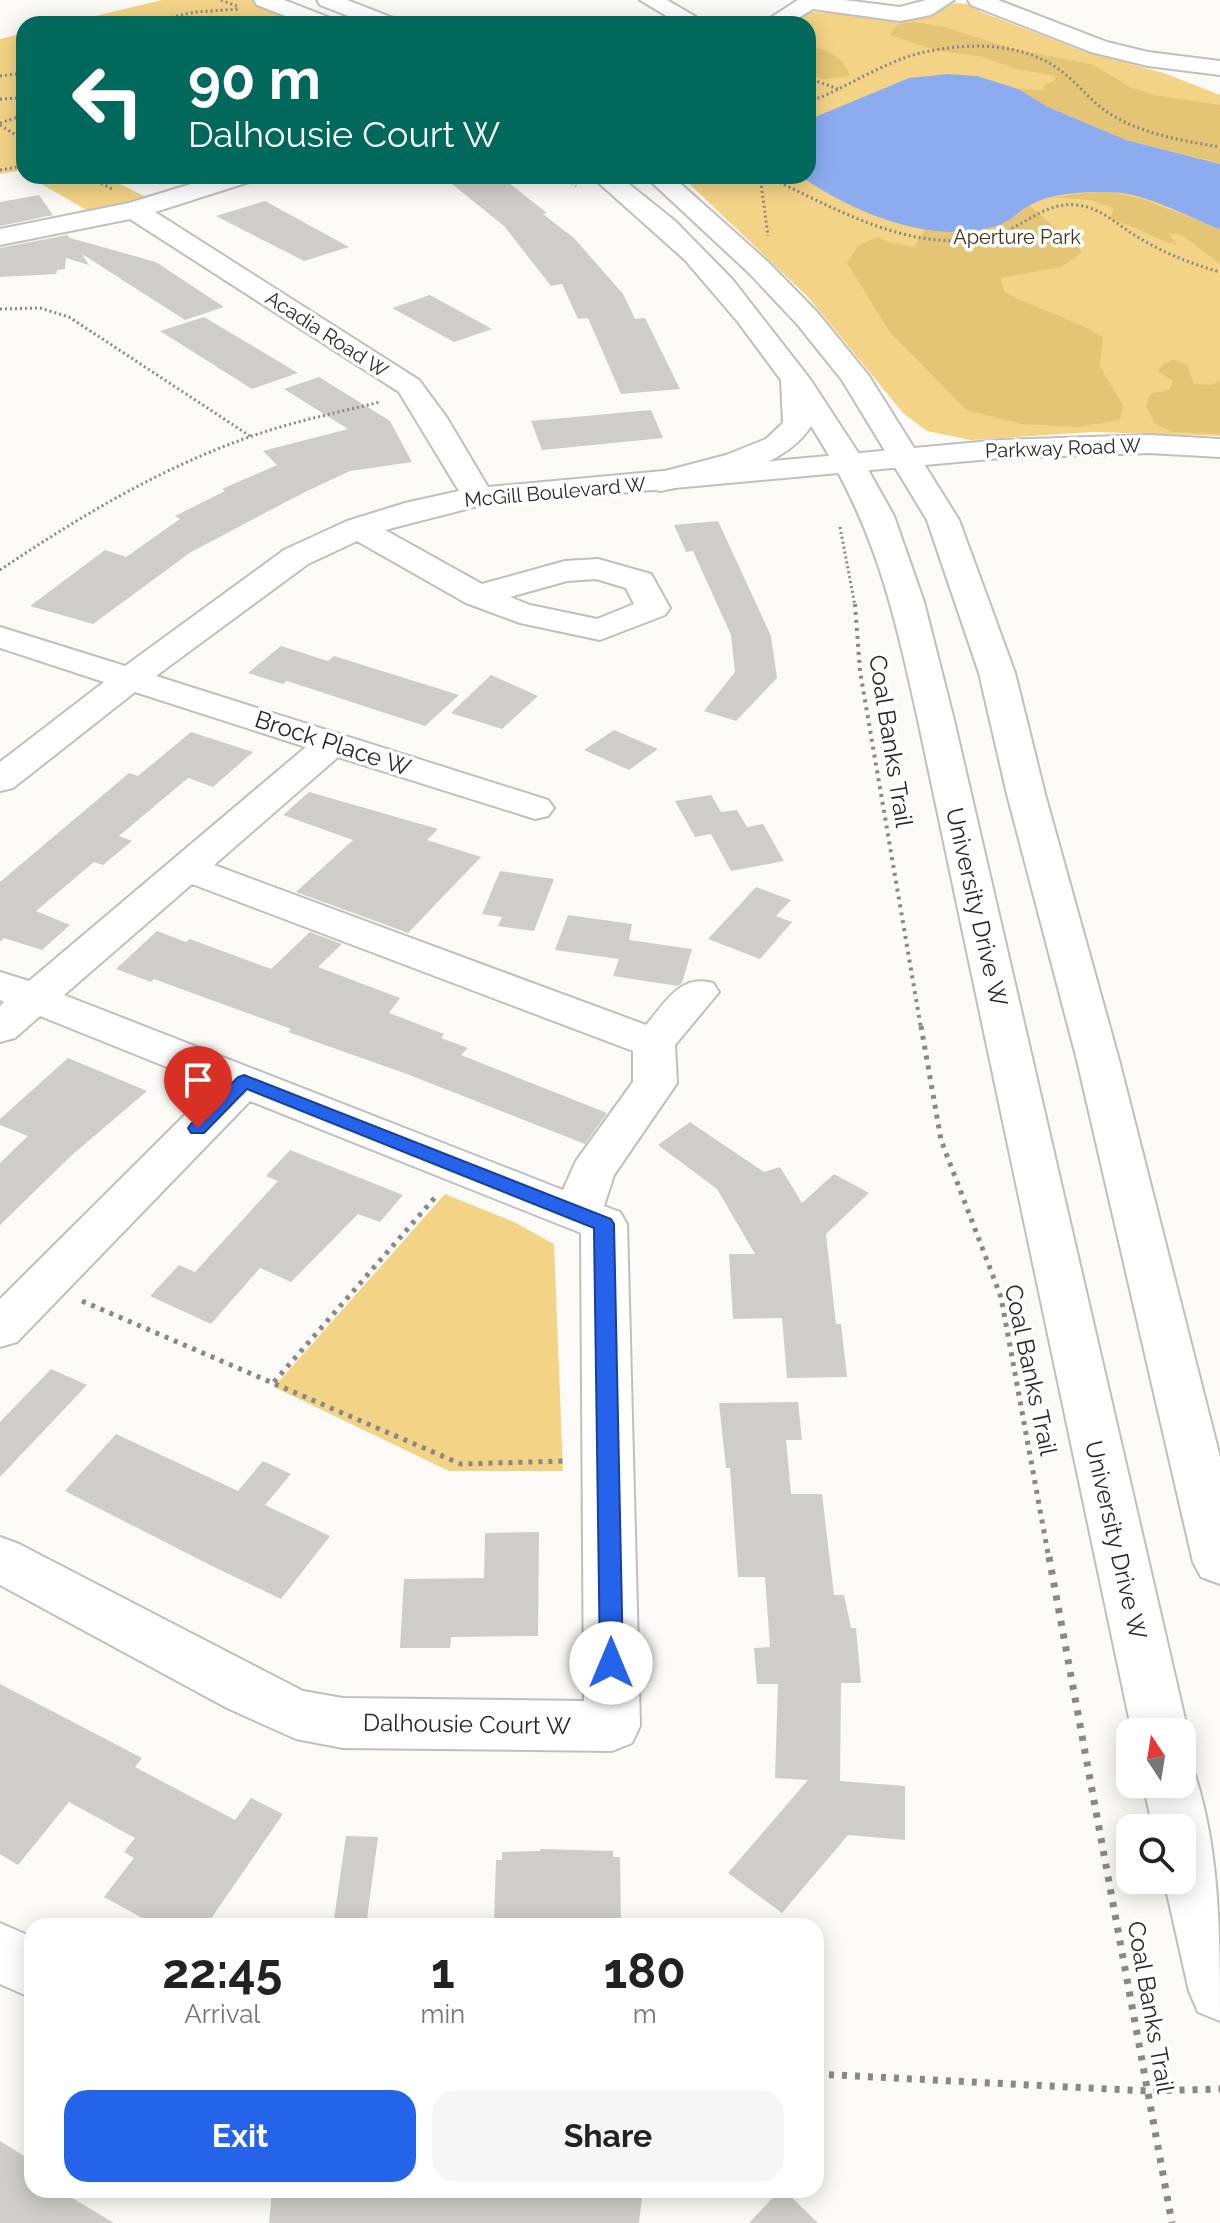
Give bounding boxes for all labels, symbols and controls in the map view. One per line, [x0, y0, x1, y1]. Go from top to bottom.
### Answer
text: 90 m [188, 46, 321, 112]
icon: left [56, 48, 160, 152]
text: Dalhousie Court W [188, 113, 500, 155]
park label: Aperture Park [953, 225, 1081, 249]
street label: Acadia Road W [261, 285, 393, 383]
street label: Parkway Road W [985, 433, 1142, 463]
street label: McGill Boulevard W [463, 472, 647, 512]
street label: Coal Banks Trail [863, 653, 919, 830]
street label: Brock Place W [251, 704, 415, 782]
street label: University Drive W [940, 805, 1014, 1009]
pin [164, 1046, 232, 1128]
icon: arrive [176, 1058, 220, 1102]
street label: Coal Banks Trail [999, 1282, 1063, 1459]
street label: University Drive W [1079, 1438, 1153, 1642]
position arrow [569, 1621, 653, 1705]
street label: Dalhousie Court W [363, 1708, 571, 1740]
north arrow [1116, 1718, 1196, 1798]
map controls [1116, 1718, 1196, 1894]
button: search [1116, 1814, 1196, 1894]
street label: Coal Banks Trail [1122, 1919, 1180, 2096]
text: 22:45 [162, 1943, 282, 1999]
text: 1 [431, 1943, 455, 1999]
text: 180 [604, 1943, 686, 1999]
text: Arrival [184, 1999, 260, 2029]
text: min [421, 1999, 465, 2029]
text: m [633, 1999, 657, 2029]
button: Exit [64, 2090, 416, 2182]
button: Share [432, 2090, 784, 2182]

